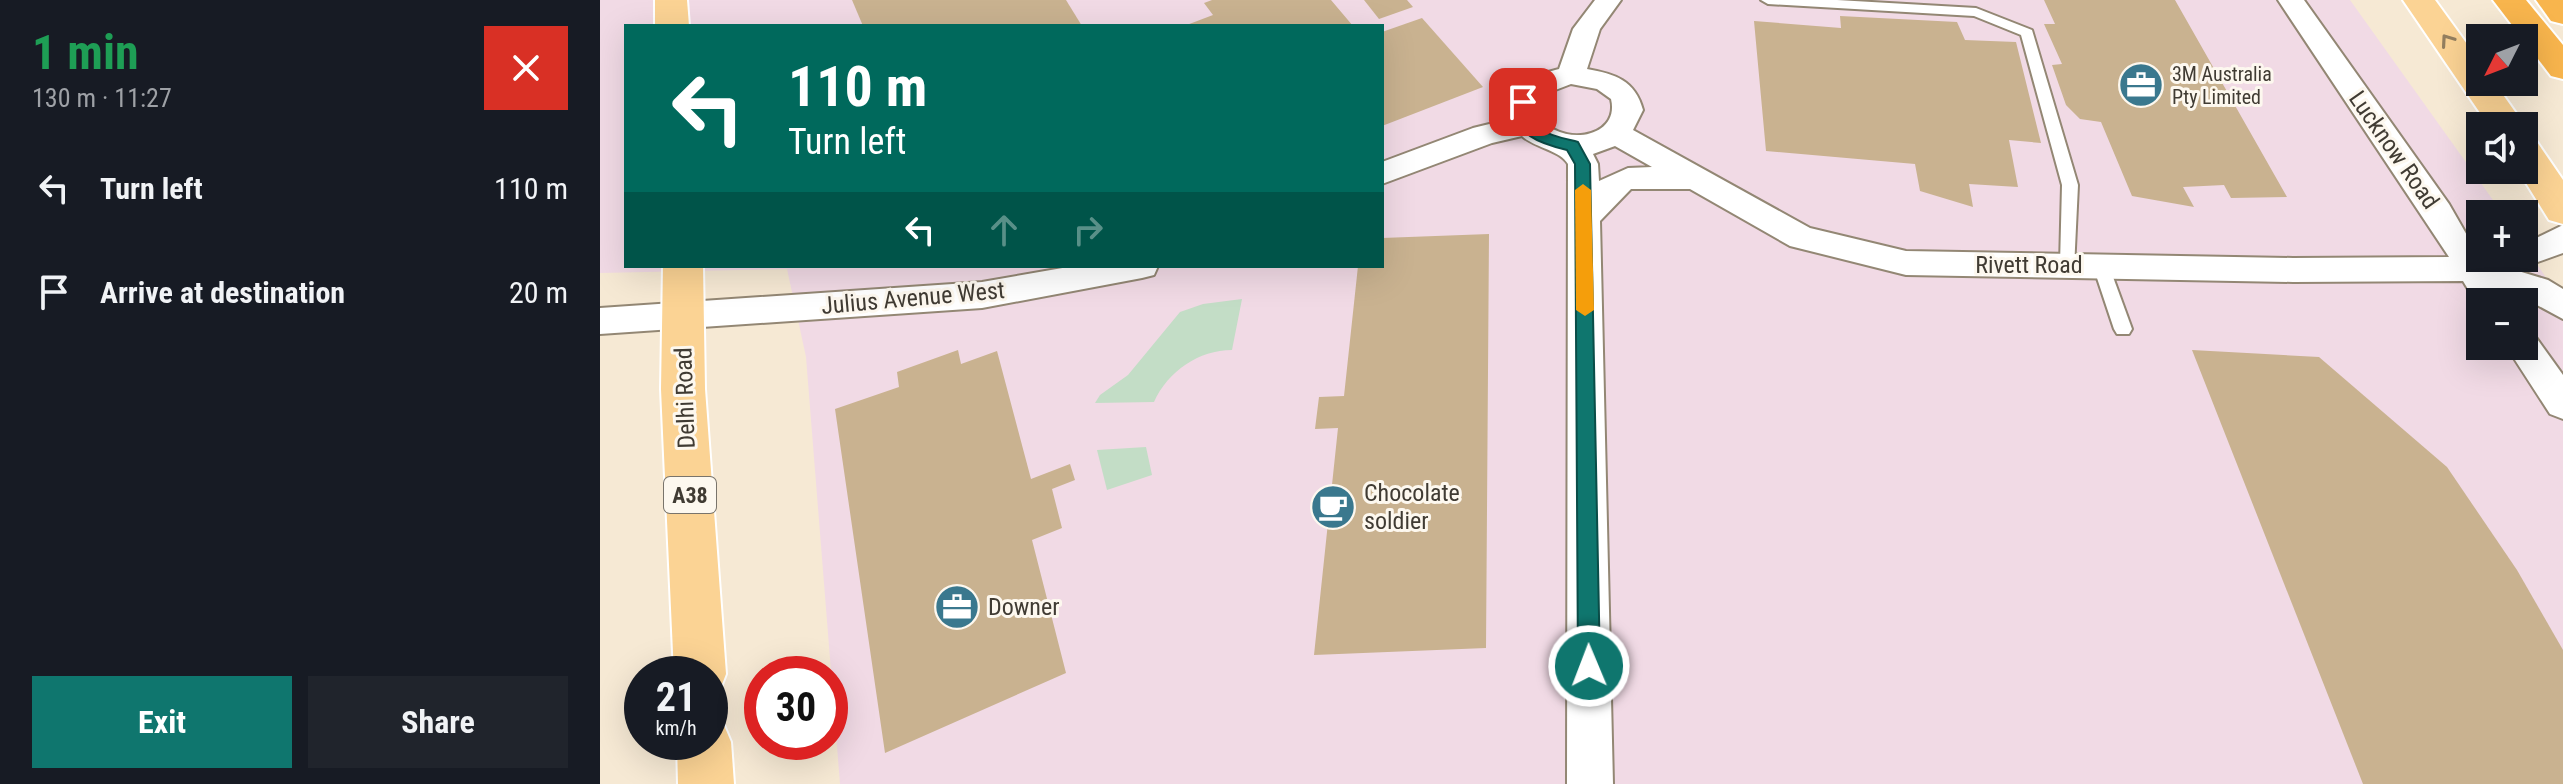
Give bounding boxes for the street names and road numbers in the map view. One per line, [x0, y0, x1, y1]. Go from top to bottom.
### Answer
street label: Lucknow Road [2343, 86, 2445, 214]
street label: Rivett Road [1975, 251, 2083, 279]
street label: Julius Avenue West [820, 276, 1006, 320]
street label: Delhi Road [669, 347, 701, 449]
road number: A38 [664, 477, 716, 513]

